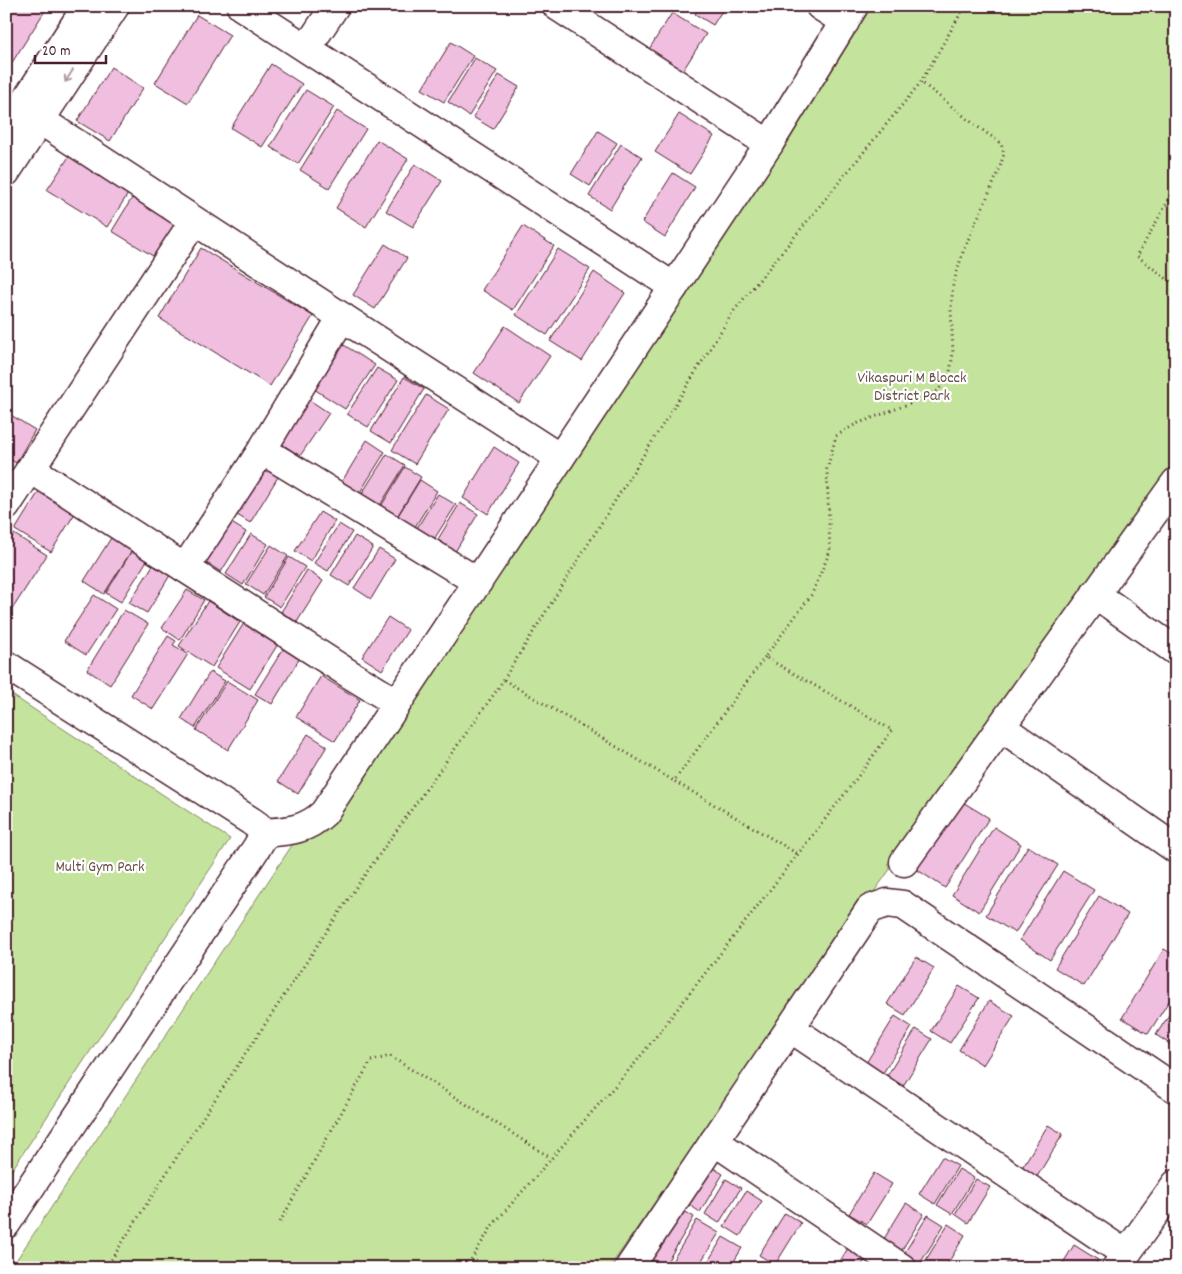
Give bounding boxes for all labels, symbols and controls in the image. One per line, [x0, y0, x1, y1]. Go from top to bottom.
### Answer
scale bar [35, 32, 106, 64]
text: 20 m [42, 41, 70, 63]
one-way arrow [64, 69, 74, 83]
park label: Vikaspuri M Blocck District Park [857, 367, 967, 408]
park label: Multi Gym Park [55, 856, 145, 879]

